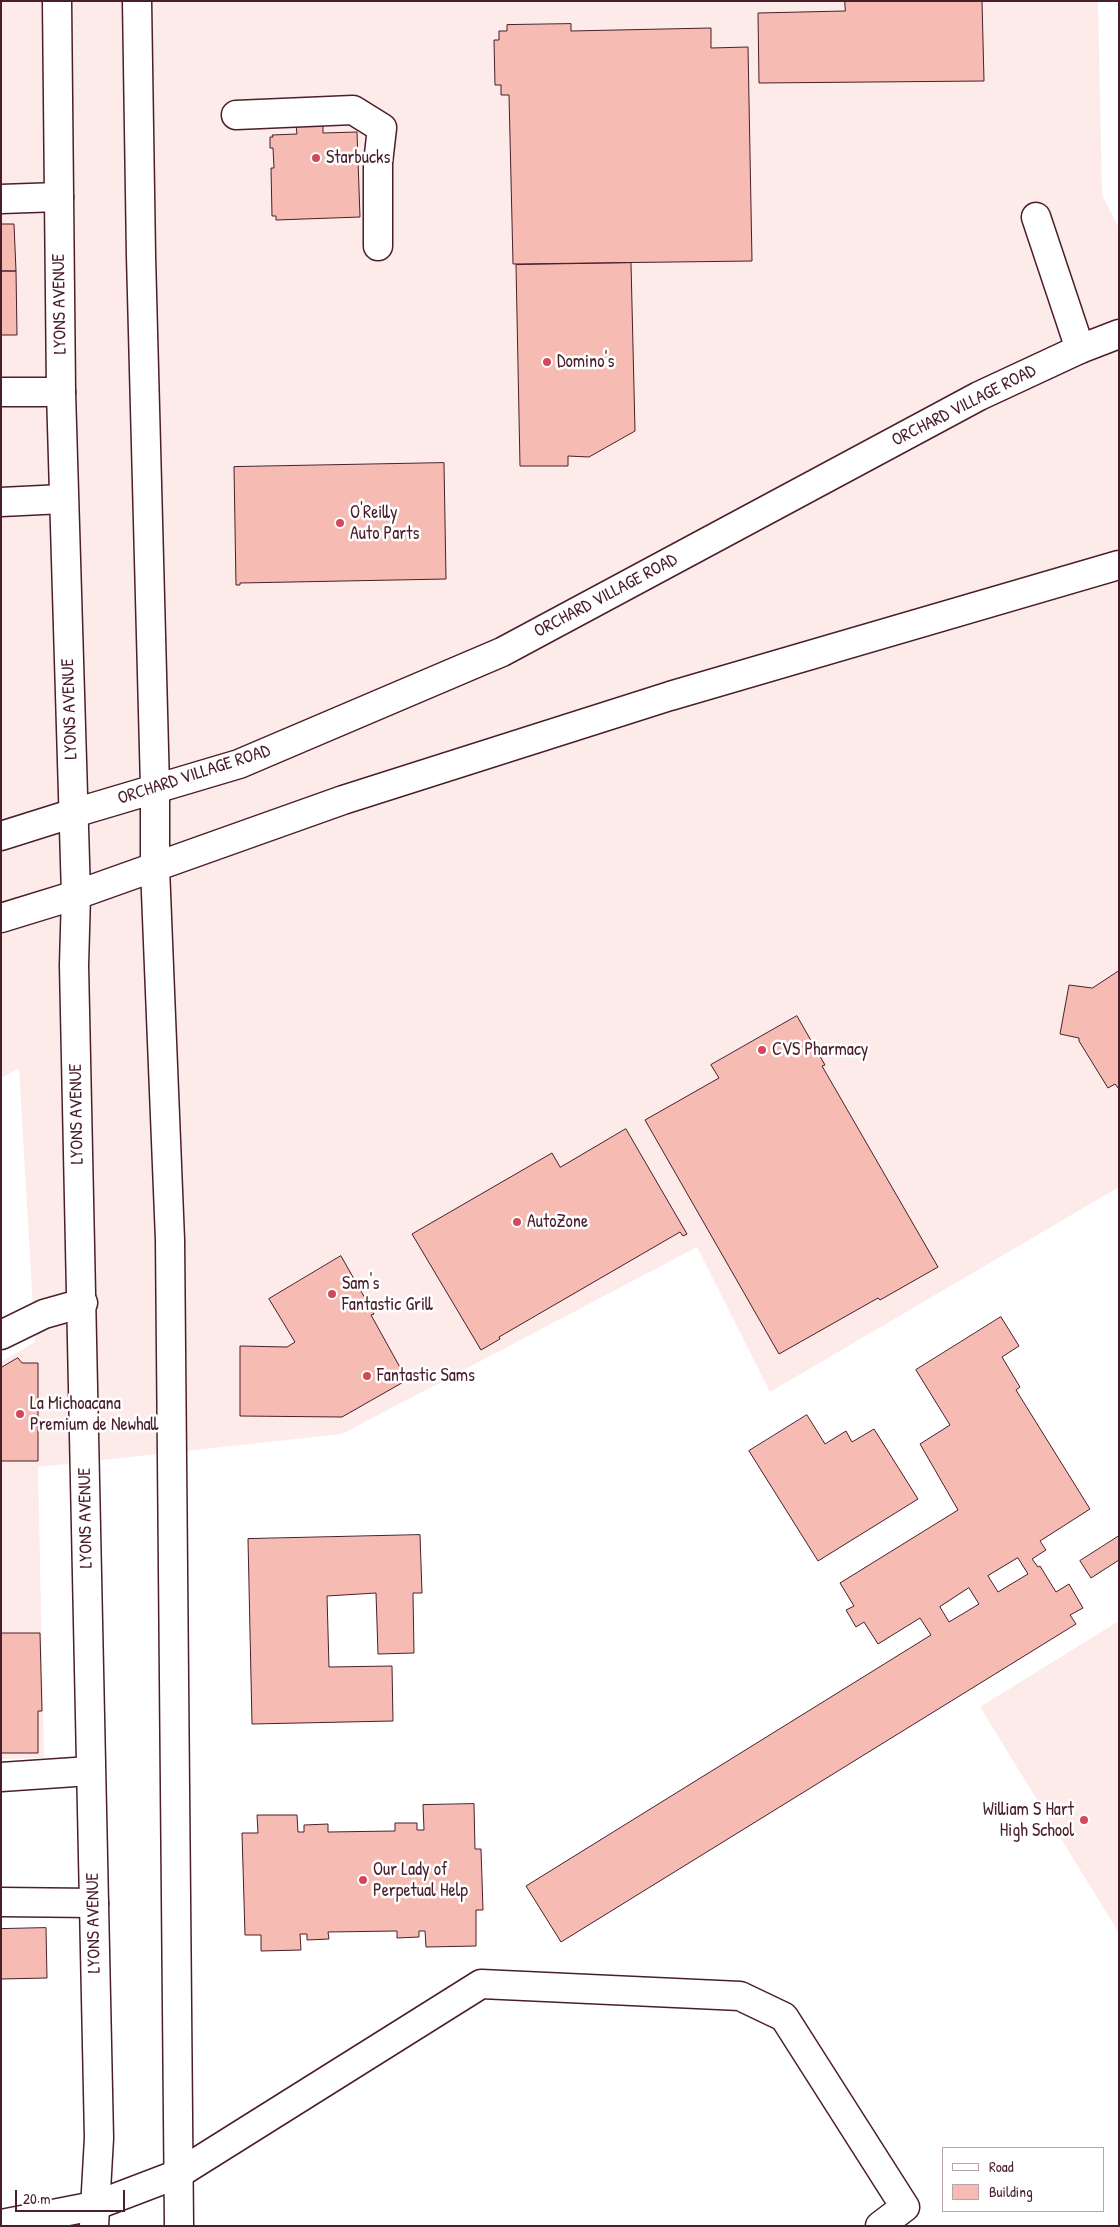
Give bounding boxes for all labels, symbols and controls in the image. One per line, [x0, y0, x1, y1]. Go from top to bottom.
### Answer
place label: Starbucks [326, 147, 390, 169]
marker: Starbucks [310, 152, 322, 164]
street label: LYONS AVENUE [48, 253, 72, 355]
place label: Domino's [557, 351, 614, 373]
marker: Domino's [541, 356, 553, 368]
street label: ORCHARD VILLAGE ROAD [888, 360, 1040, 452]
place label: O'Reilly Auto Parts [350, 502, 419, 544]
marker: O'Reilly Auto Parts [334, 517, 346, 529]
street label: ORCHARD VILLAGE ROAD [531, 549, 681, 643]
street label: LYONS AVENUE [57, 658, 83, 760]
street label: ORCHARD VILLAGE ROAD [115, 740, 273, 810]
place label: CVS Pharmacy [772, 1039, 868, 1061]
marker: CVS Pharmacy [756, 1044, 768, 1056]
street label: LYONS AVENUE [65, 1063, 89, 1165]
place label: AutoZone [527, 1211, 588, 1233]
marker: AutoZone [511, 1216, 523, 1228]
place label: Sam's Fantastic Grill [342, 1273, 433, 1316]
marker: Sam's Fantastic Grill [326, 1288, 338, 1300]
place label: Fantastic Sams [377, 1365, 475, 1387]
marker: Fantastic Sams [361, 1370, 373, 1382]
place label: La Michoacana Premium de Newhall [30, 1393, 158, 1436]
marker: La Michoacana Premium de Newhall [14, 1408, 26, 1420]
street label: LYONS AVENUE [74, 1467, 98, 1569]
place label: William S Hart High School [983, 1799, 1074, 1842]
marker: William S Hart High School [1078, 1814, 1090, 1826]
place label: Our Lady of Perpetual Help [373, 1859, 468, 1902]
street label: LYONS AVENUE [82, 1872, 106, 1974]
marker: Our Lady of Perpetual Help [357, 1874, 369, 1886]
legend [942, 2147, 1105, 2212]
text: Road [989, 2156, 1014, 2177]
scale bar [18, 2180, 128, 2212]
text: Building [989, 2181, 1033, 2202]
text: 20 m [23, 2188, 50, 2209]

